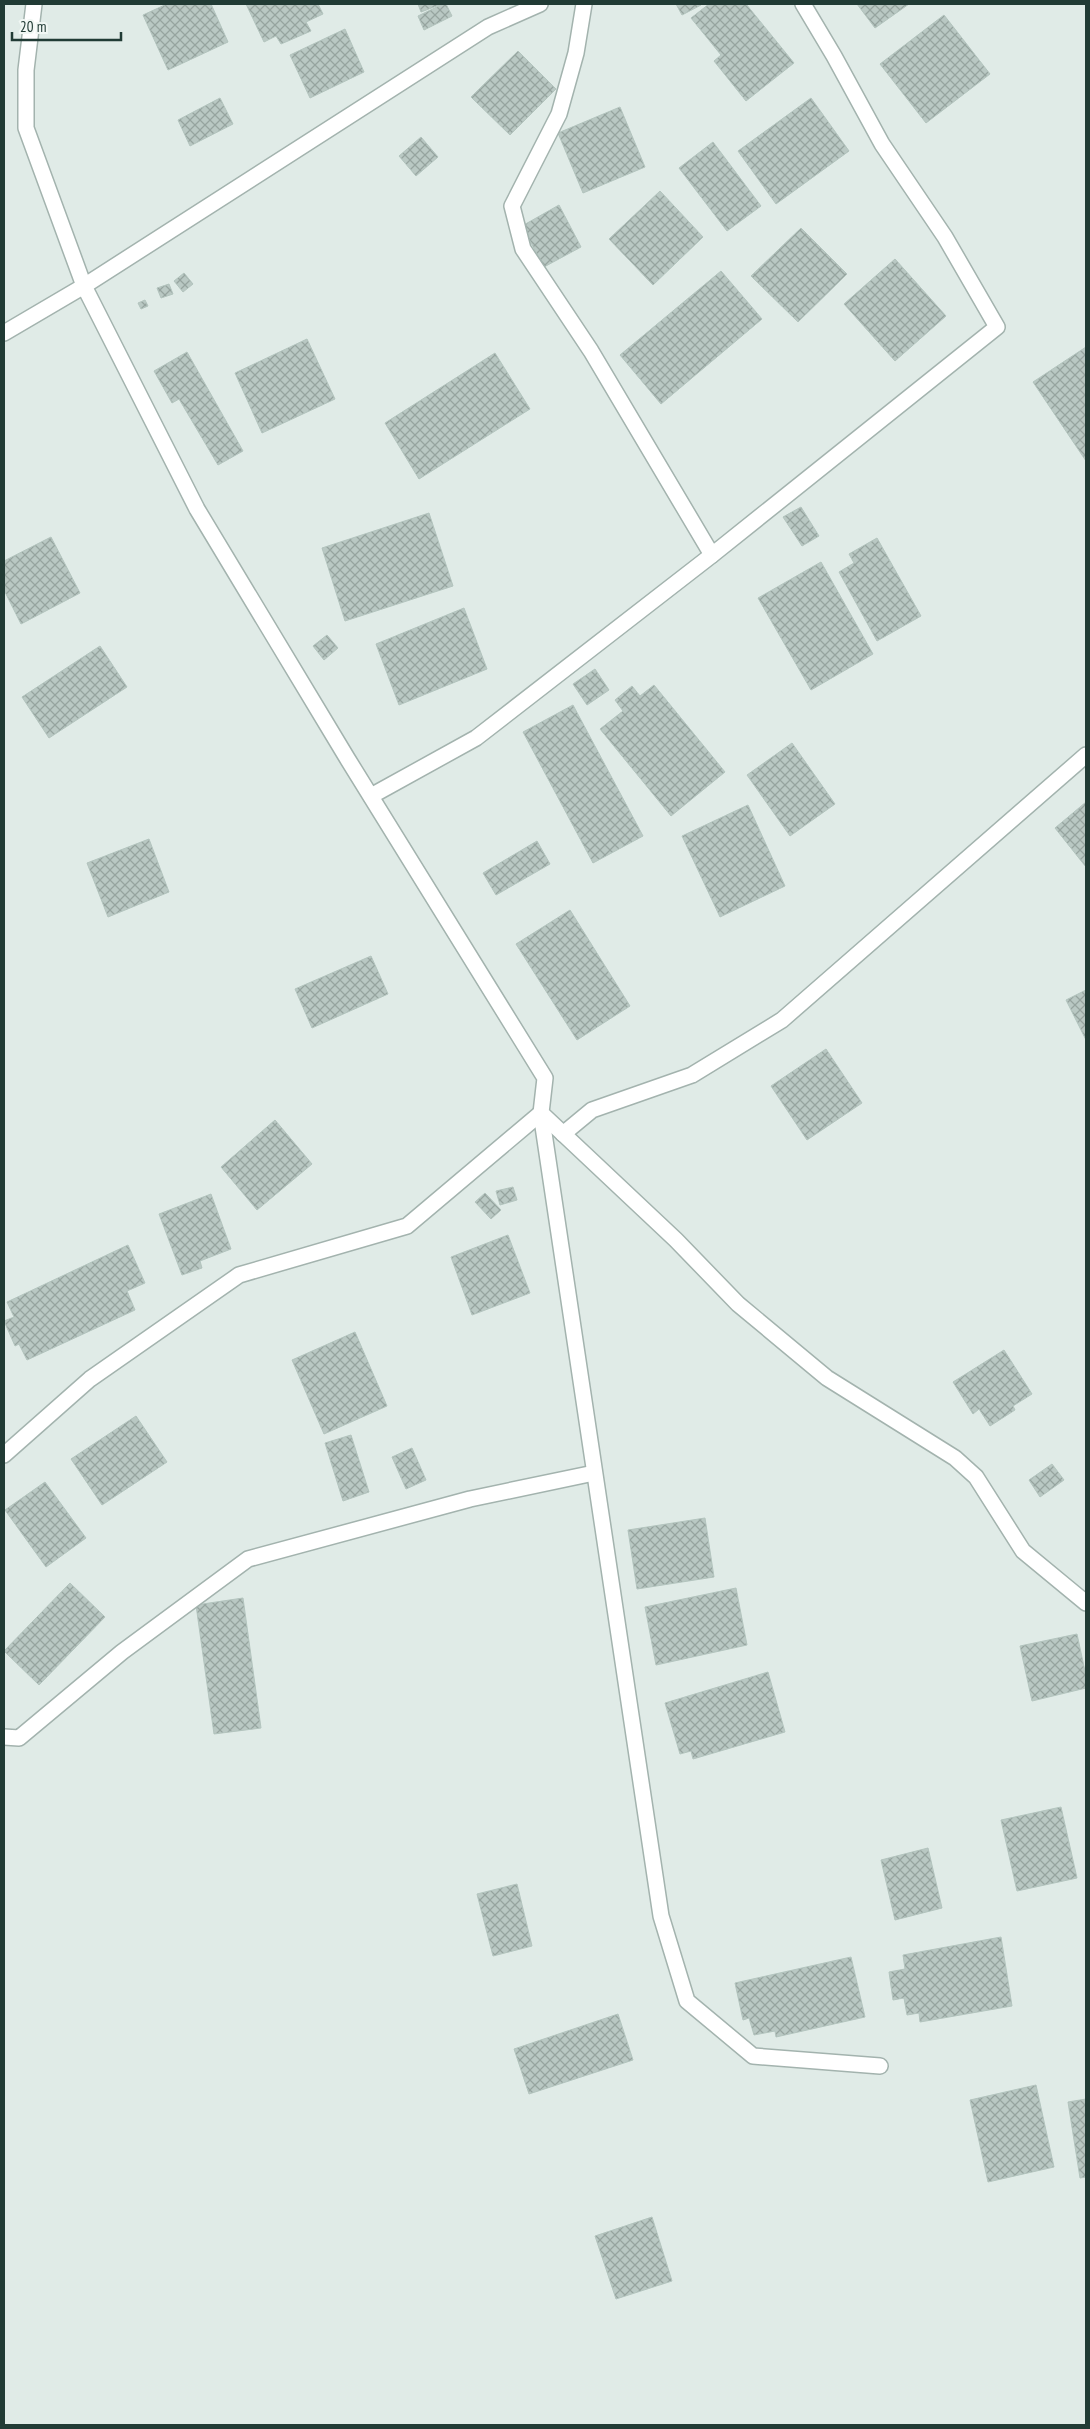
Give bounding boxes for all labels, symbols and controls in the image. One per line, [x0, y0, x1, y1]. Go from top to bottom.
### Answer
scale bar [12, 10, 121, 42]
text: 20 m [20, 17, 46, 36]

